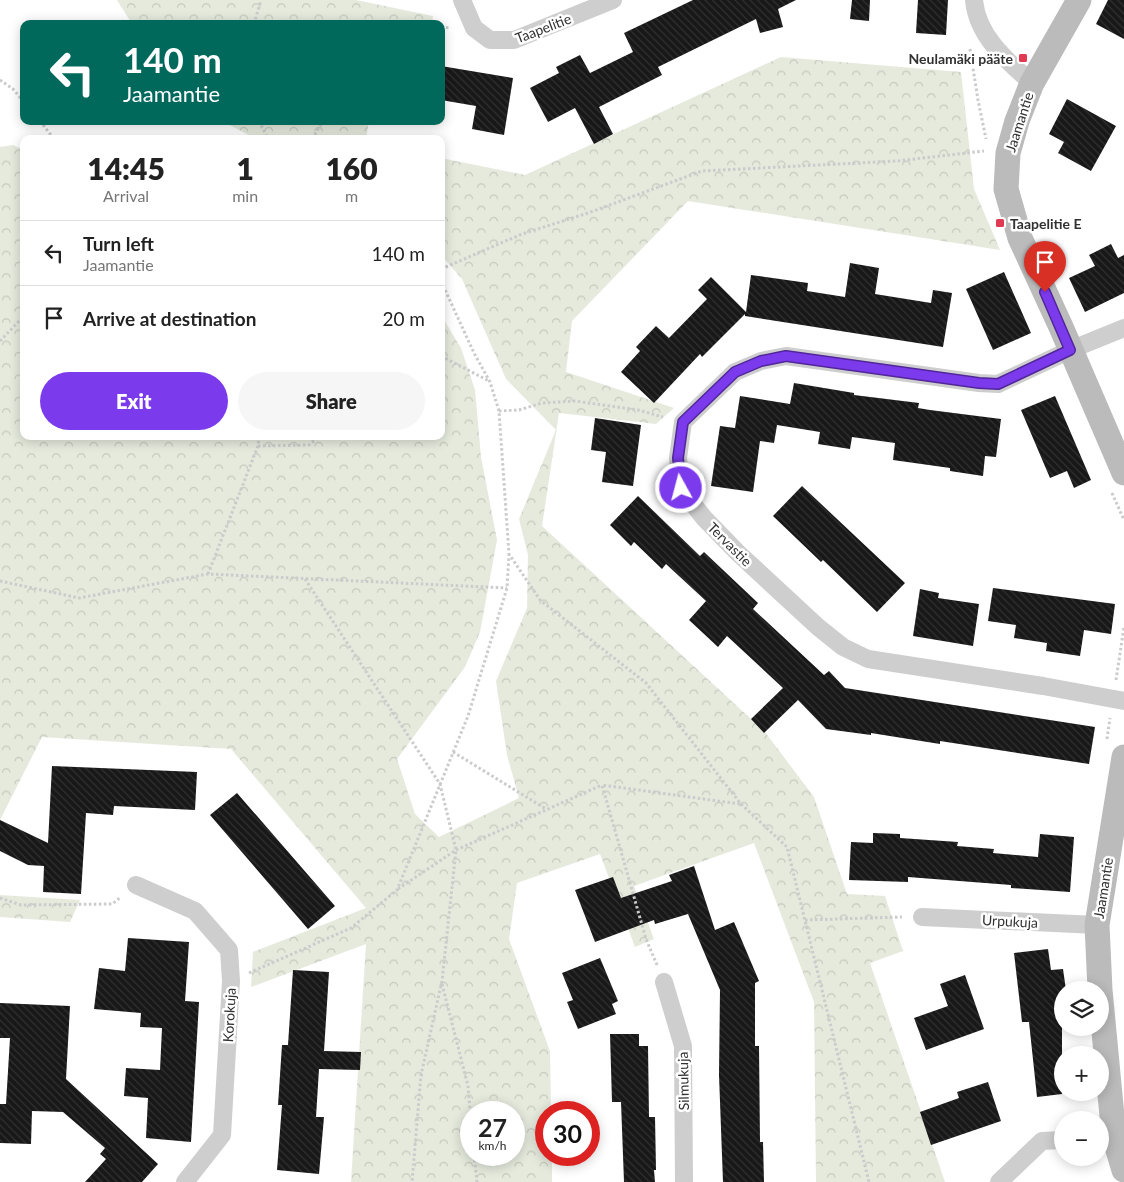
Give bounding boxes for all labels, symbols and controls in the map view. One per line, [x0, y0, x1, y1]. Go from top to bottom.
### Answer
street label: Taapelitie [513, 10, 573, 46]
text: 140 m [123, 38, 222, 80]
icon: left [40, 40, 105, 105]
place label: Neulamäki pääte [909, 50, 1014, 67]
marker: Neulamäki pääte [1017, 52, 1029, 64]
text: Jaamantie [123, 80, 220, 107]
street label: Jaamantie [1001, 90, 1037, 154]
text: 14:45 [87, 150, 165, 186]
text: 1 [236, 150, 254, 186]
text: 160 [325, 150, 378, 186]
text: Arrival [103, 186, 149, 205]
text: min [232, 186, 258, 205]
text: m [345, 186, 358, 205]
place label: Taapelitie E [1010, 215, 1081, 232]
marker: Taapelitie E [994, 217, 1006, 229]
text: Turn left [83, 232, 154, 255]
icon: left [40, 239, 68, 267]
pin [1024, 241, 1066, 292]
text: 140 m [371, 242, 425, 265]
icon: arrive [1031, 248, 1059, 276]
text: Jaamantie [83, 255, 154, 274]
icon: arrive [40, 304, 68, 332]
text: Arrive at destination [83, 307, 256, 330]
text: 20 m [382, 307, 425, 330]
button: Exit [40, 372, 228, 430]
button: Share [238, 372, 425, 430]
position arrow [654, 461, 706, 513]
street label: Tervastie [704, 518, 756, 570]
street label: Jaamantie [1090, 856, 1116, 920]
street label: Urpukuja [982, 911, 1038, 931]
map controls [1054, 981, 1109, 1166]
button: layers [1054, 981, 1109, 1036]
street label: Korokuja [219, 987, 239, 1043]
button: + [1054, 1046, 1109, 1101]
street label: Silmukuja [674, 1051, 692, 1111]
speed limit sign: 30 [535, 1101, 600, 1166]
button: − [1054, 1111, 1109, 1166]
text: 27 [478, 1112, 507, 1142]
text: km/h [478, 1138, 507, 1153]

